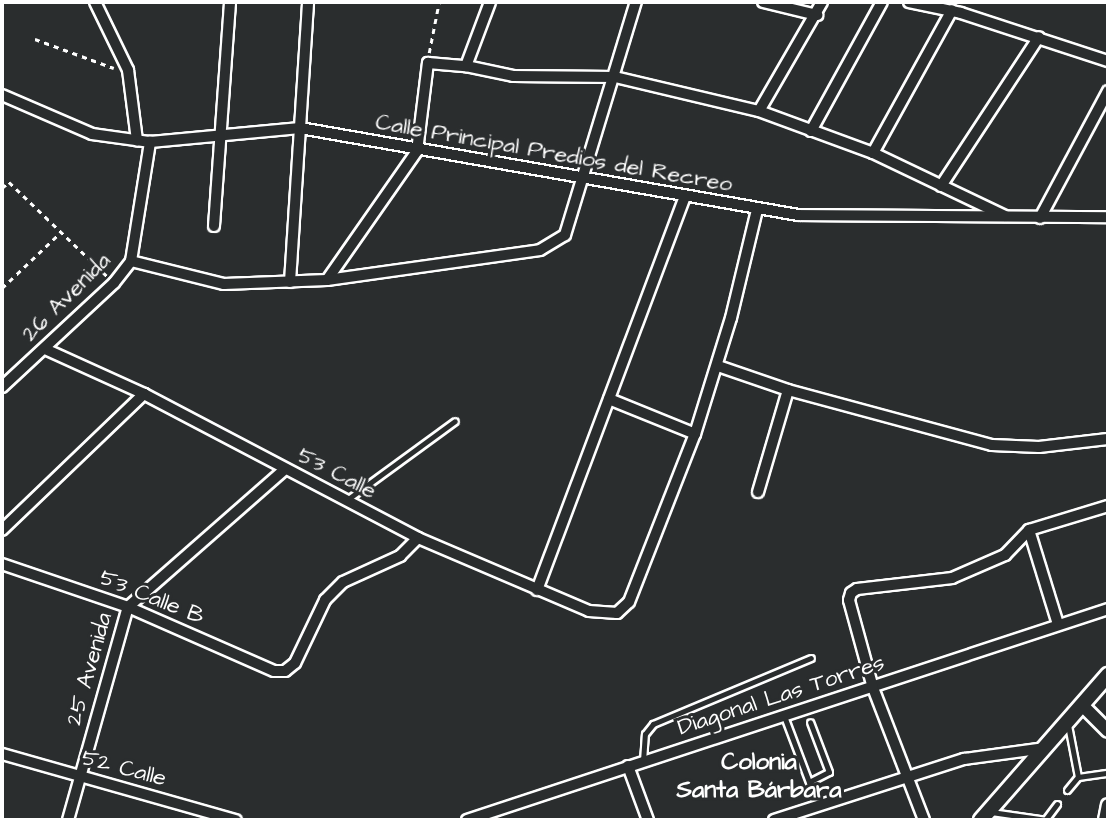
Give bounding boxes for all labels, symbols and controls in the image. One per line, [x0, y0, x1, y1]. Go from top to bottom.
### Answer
street label: Calle Principal Predios del Recreo [373, 108, 735, 198]
street label: 26 Avenida [16, 247, 116, 347]
street label: 53 Calle [293, 441, 381, 505]
street label: 53 Calle B [96, 564, 208, 630]
street label: 25 Avenida [60, 609, 118, 729]
street label: Diagonal Las Torres [674, 649, 888, 741]
street label: 52 Calle [79, 743, 169, 793]
district label: Colonia Santa Bárbara [677, 749, 841, 805]

